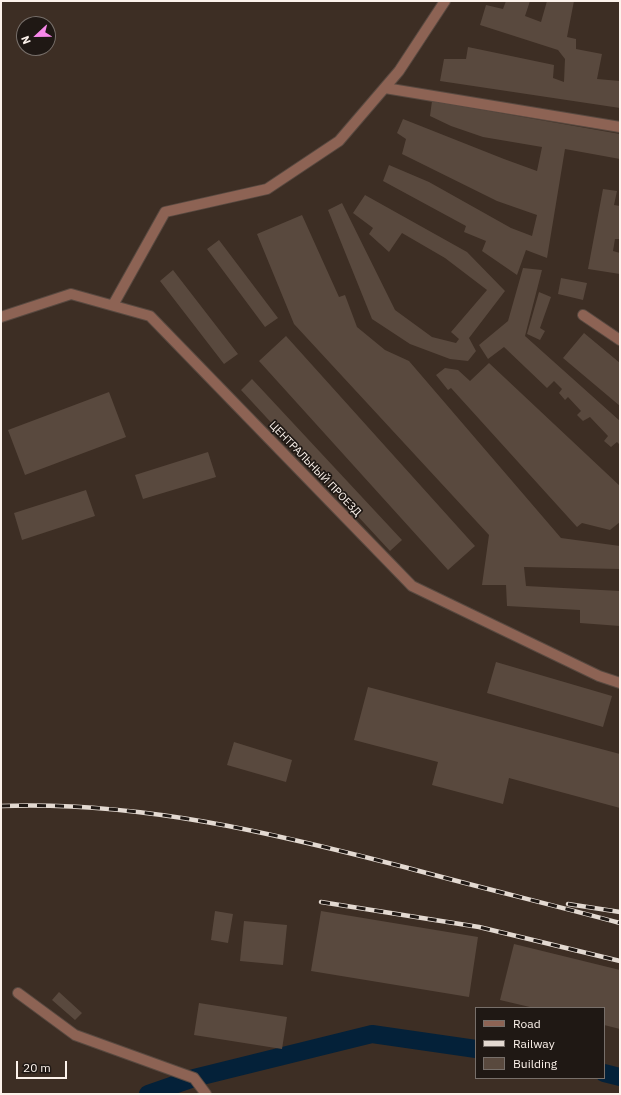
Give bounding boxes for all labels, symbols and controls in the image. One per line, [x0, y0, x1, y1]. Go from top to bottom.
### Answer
north arrow [16, 16, 56, 56]
text: N [18, 34, 34, 46]
street label: ЦЕНТРАЛЬНЫЙ ПРОЕЗД [266, 419, 364, 519]
legend [475, 1007, 605, 1079]
text: Road [513, 1016, 541, 1031]
text: Railway [513, 1036, 555, 1051]
scale bar [18, 1053, 69, 1079]
text: Building [513, 1056, 557, 1071]
text: 20 m [23, 1060, 51, 1075]

